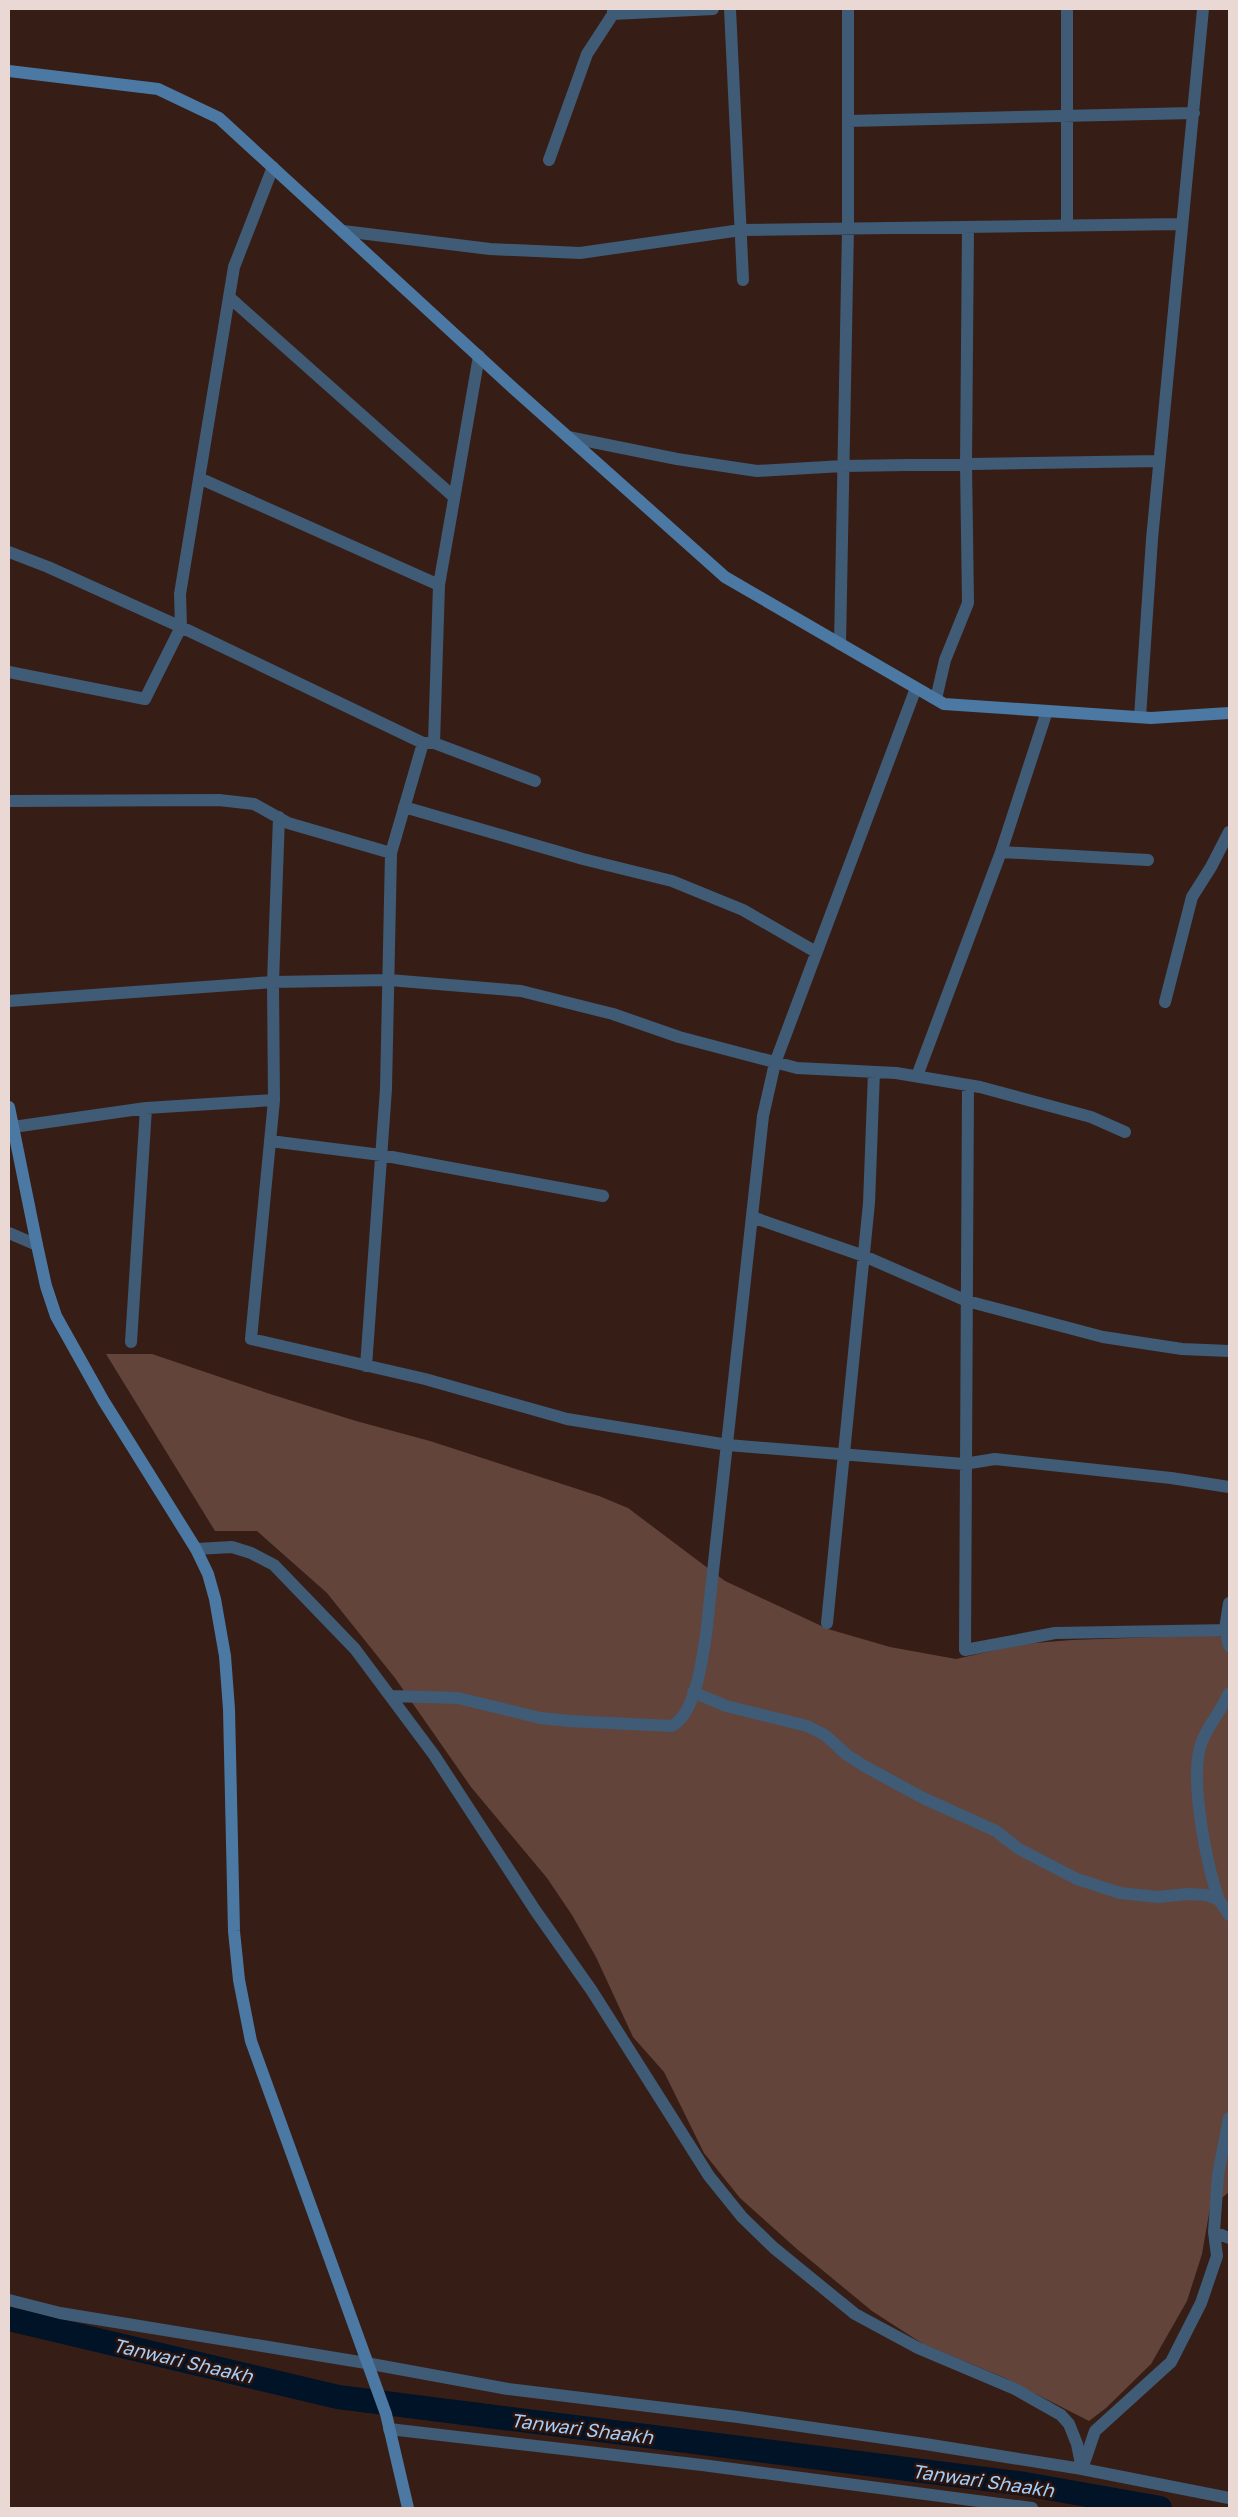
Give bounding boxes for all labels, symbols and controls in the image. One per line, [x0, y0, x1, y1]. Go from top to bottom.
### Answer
water label: Tanwari Shaakh [111, 2333, 257, 2388]
water label: Tanwari Shaakh [510, 2408, 656, 2448]
water label: Tanwari Shaakh [911, 2459, 1057, 2502]

